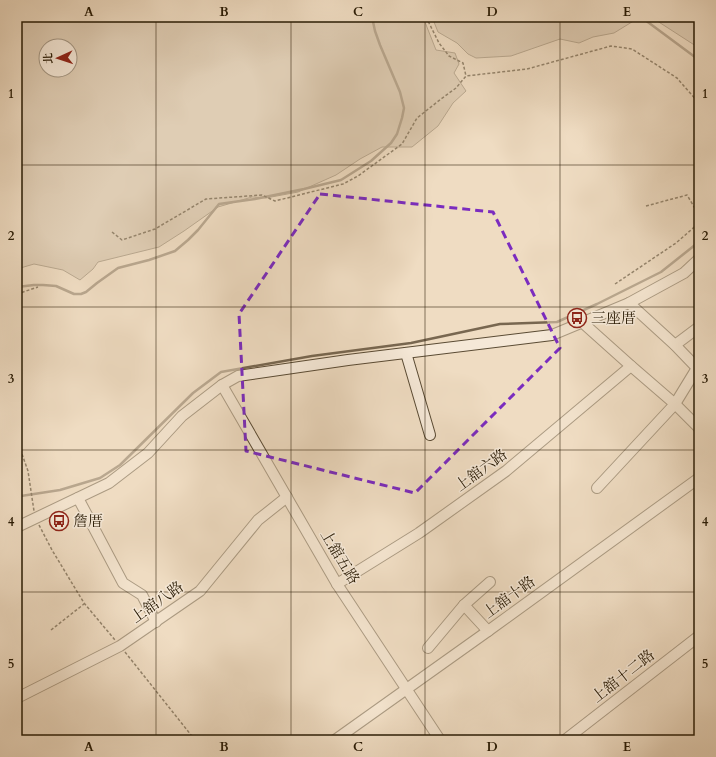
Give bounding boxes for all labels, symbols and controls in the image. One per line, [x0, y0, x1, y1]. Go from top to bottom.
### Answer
text: A [84, 3, 94, 21]
text: B [219, 3, 229, 21]
text: C [353, 3, 363, 21]
text: D [486, 3, 498, 21]
text: E [623, 3, 631, 21]
north arrow [38, 38, 78, 78]
text: 北 [41, 53, 56, 64]
text: 1 [8, 85, 14, 103]
text: 1 [702, 85, 708, 103]
text: 2 [8, 227, 15, 245]
text: 2 [702, 227, 709, 245]
bus stop icon: 三座厝 [566, 307, 588, 329]
place label: 三座厝 [591, 308, 636, 328]
text: 3 [8, 370, 15, 388]
text: 3 [702, 370, 709, 388]
street label: 上舘六路 [451, 444, 511, 496]
bus stop icon: 詹厝 [48, 510, 70, 532]
place label: 詹厝 [73, 511, 103, 531]
text: 4 [8, 513, 15, 531]
text: 4 [702, 513, 709, 531]
street label: 上舘五路 [316, 526, 364, 588]
street label: 上舘十路 [479, 571, 539, 623]
street label: 上舘八路 [127, 577, 187, 627]
street label: 上舘十二路 [587, 645, 659, 707]
text: 5 [8, 655, 14, 673]
text: 5 [702, 655, 708, 673]
text: A [84, 738, 94, 756]
text: B [219, 738, 229, 756]
text: C [353, 738, 363, 756]
text: D [486, 738, 498, 756]
text: E [623, 738, 631, 756]

